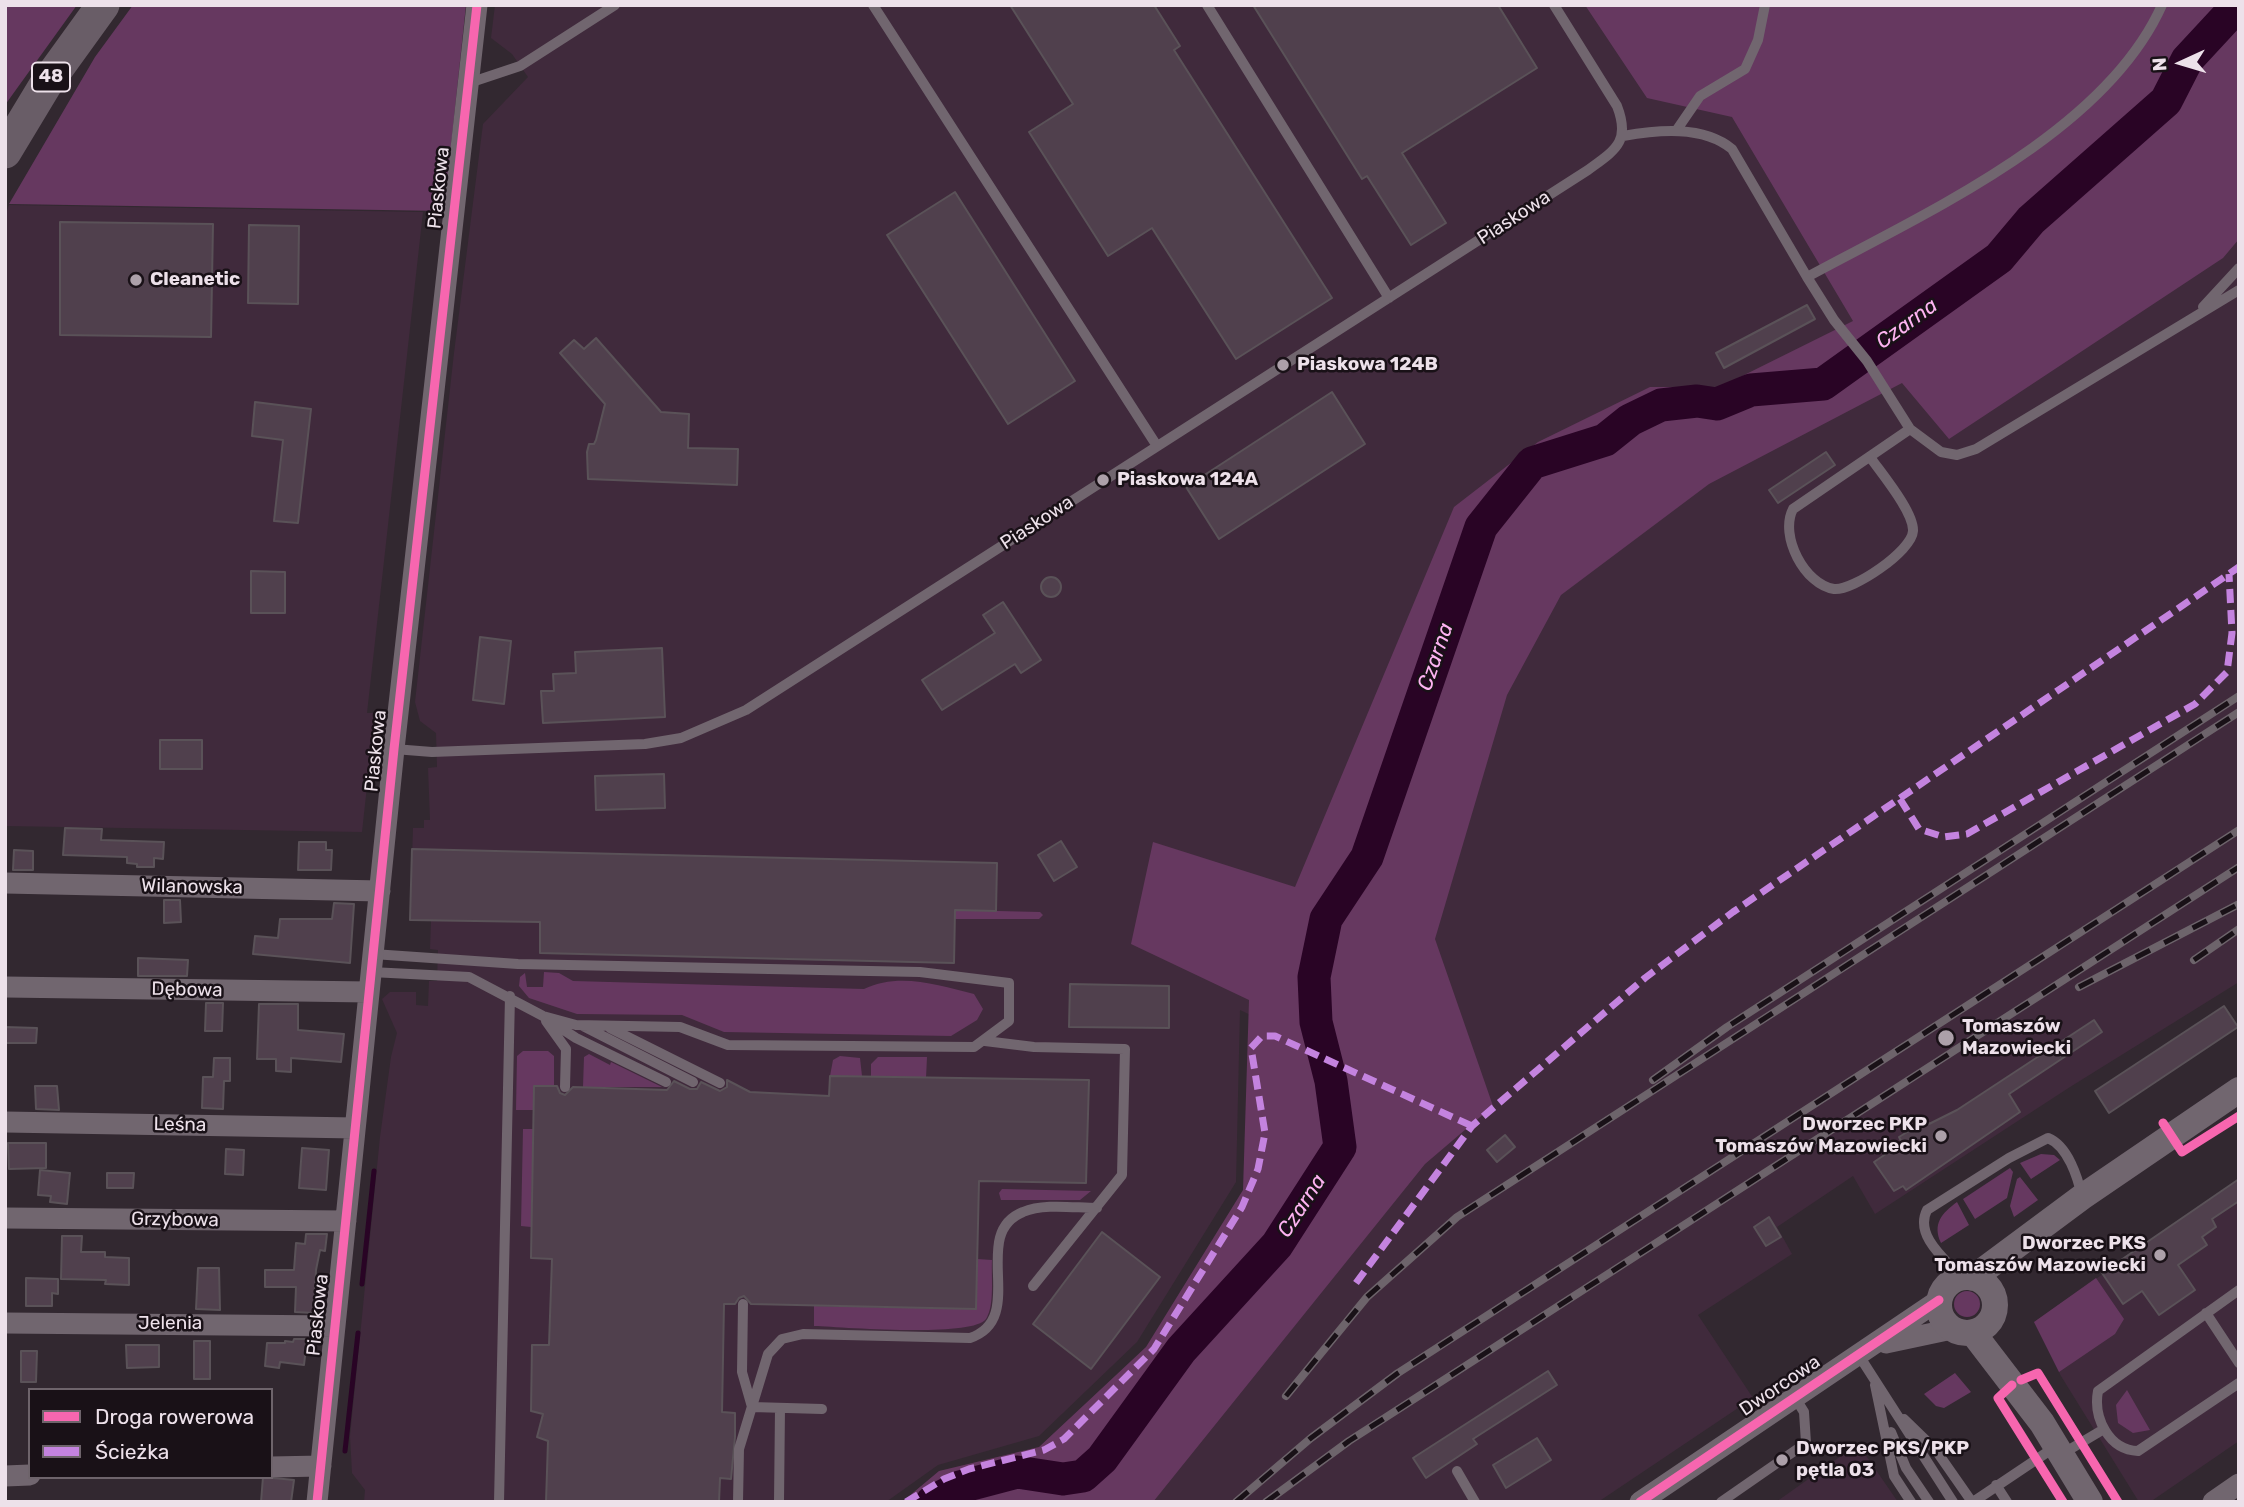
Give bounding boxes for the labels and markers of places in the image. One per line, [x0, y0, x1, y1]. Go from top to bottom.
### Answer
place label: Cleanetic [150, 269, 240, 291]
marker: Cleanetic [128, 272, 144, 288]
place label: Piaskowa 124B [1297, 354, 1438, 376]
marker: Piaskowa 124B [1275, 357, 1291, 373]
place label: Piaskowa 124A [1117, 469, 1258, 491]
marker: Piaskowa 124A [1095, 472, 1111, 488]
place label: Tomaszów Mazowiecki [1962, 1016, 2071, 1060]
marker: Tomaszów Mazowiecki [1936, 1028, 1956, 1048]
place label: Dworzec PKP Tomaszów Mazowiecki [1715, 1114, 1927, 1158]
marker: Dworzec PKP Tomaszów Mazowiecki [1933, 1128, 1949, 1144]
place label: Dworzec PKS Tomaszów Mazowiecki [1934, 1233, 2146, 1277]
marker: Dworzec PKS Tomaszów Mazowiecki [2152, 1247, 2168, 1263]
place label: Dworzec PKS/PKP pętla 03 [1796, 1438, 1969, 1482]
marker: Dworzec PKS/PKP pętla 03 [1774, 1452, 1790, 1468]

